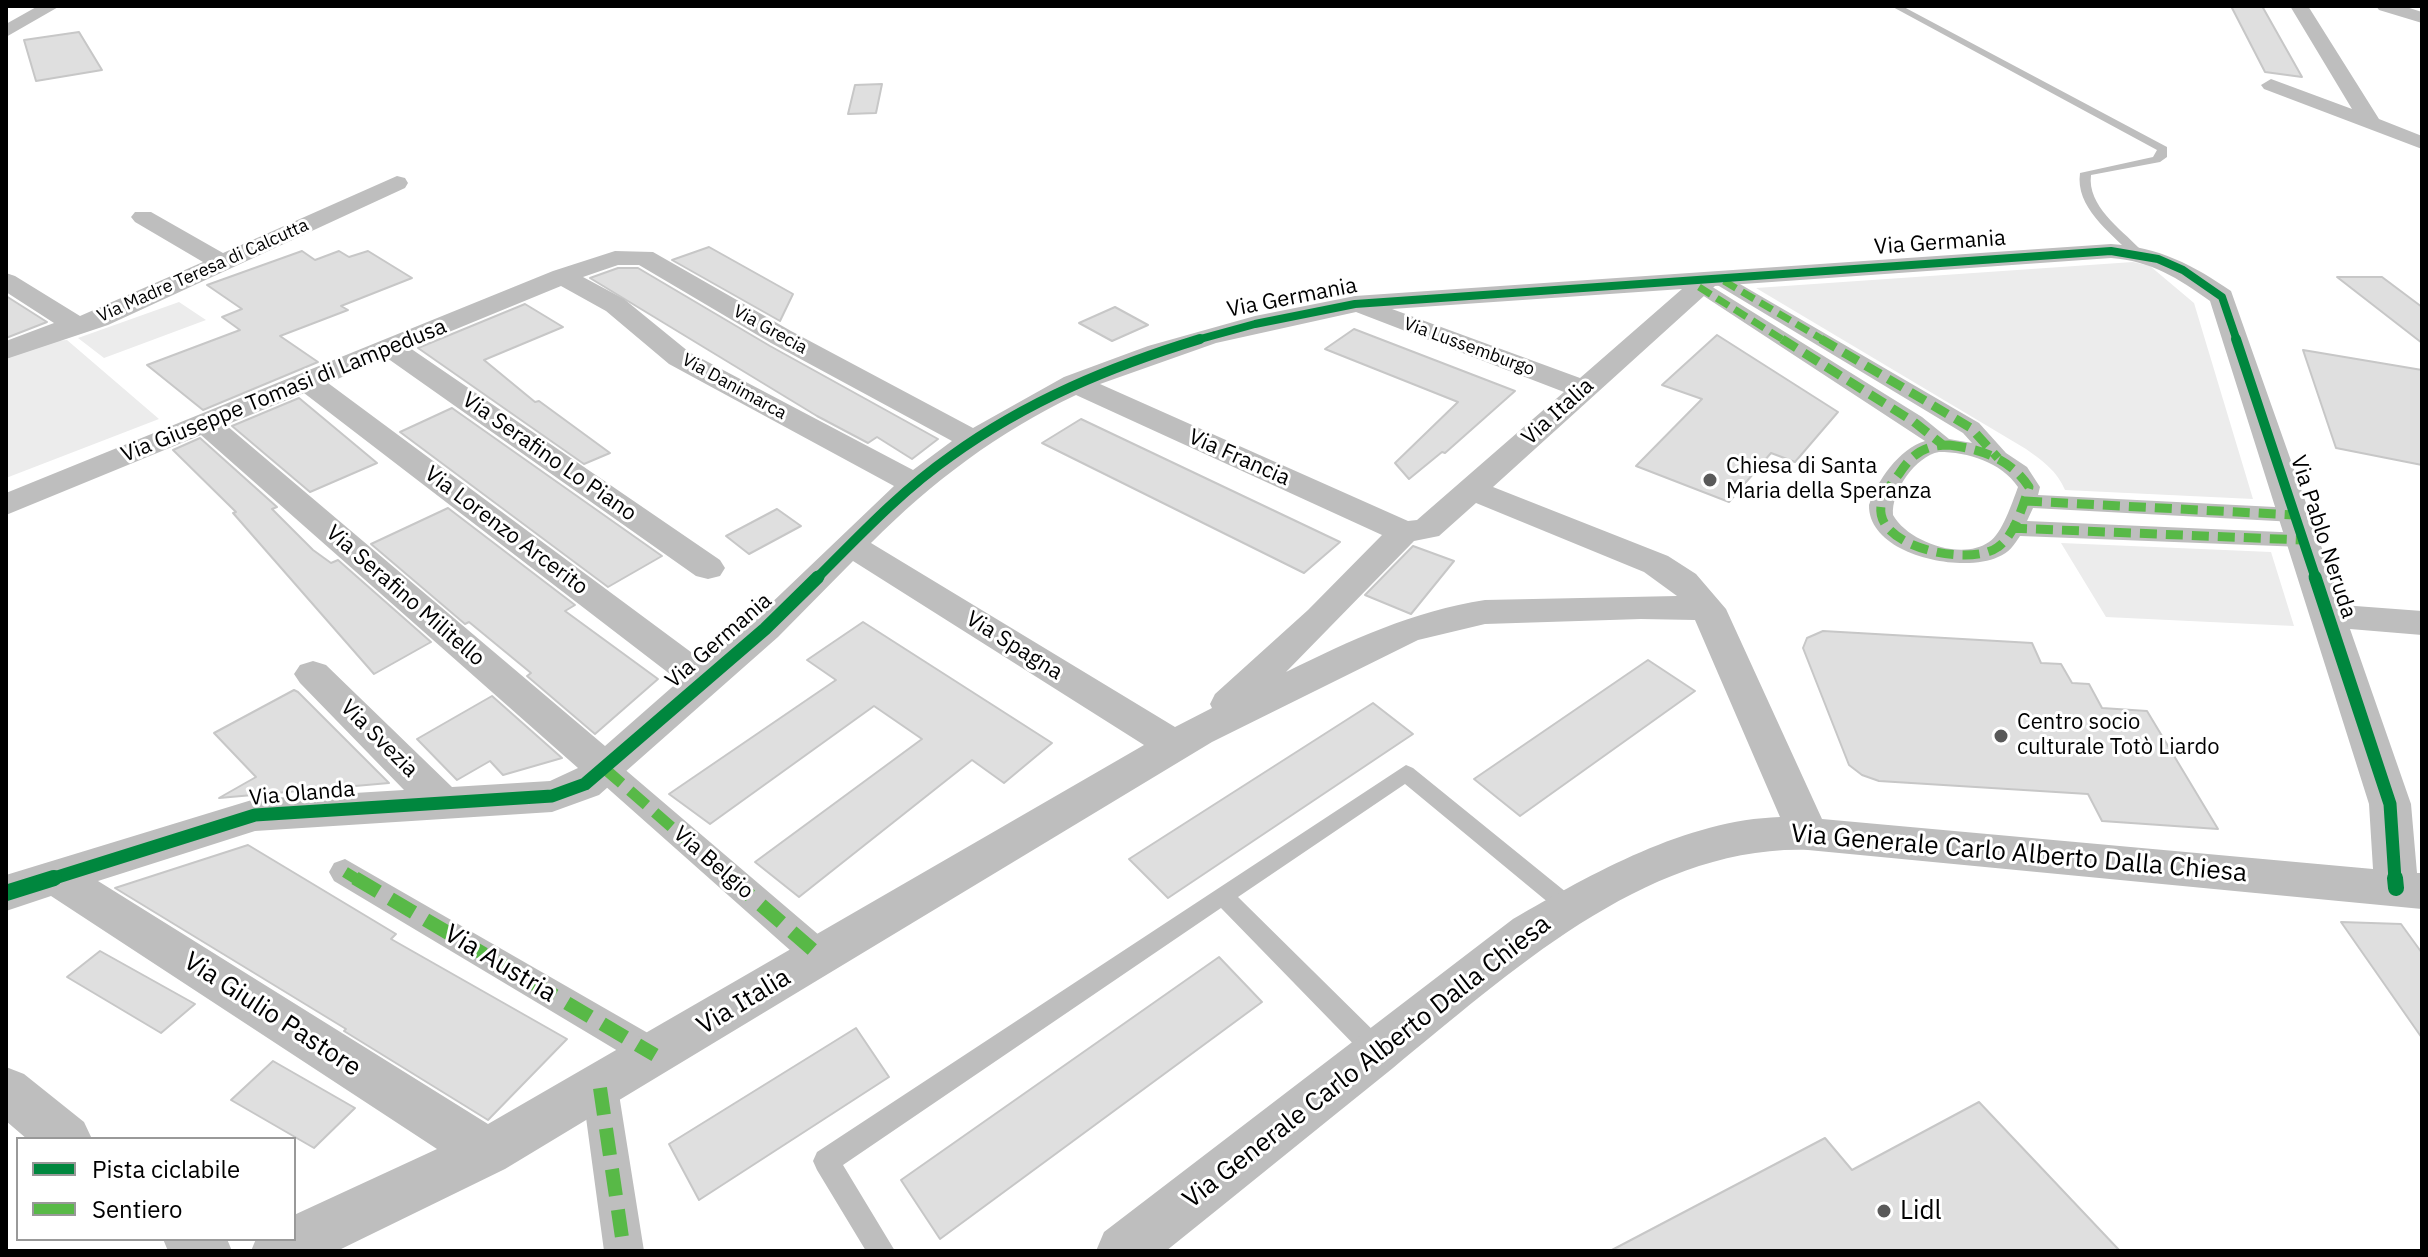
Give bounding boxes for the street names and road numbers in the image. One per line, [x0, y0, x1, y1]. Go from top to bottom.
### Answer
street label: Via Madre Teresa di Calcutta [94, 215, 312, 327]
street label: Via Germania [1873, 225, 2007, 261]
street label: Via Germania [1225, 272, 1359, 324]
street label: Via Grecia [729, 301, 811, 359]
street label: Via Giuseppe Tomasi di Lampedusa [117, 313, 451, 469]
street label: Via Lussemburgo [1401, 313, 1537, 381]
street label: Via Danimarca [678, 349, 790, 425]
street label: Via Italia [1517, 373, 1599, 451]
street label: Via Serafino Lo Piano [457, 387, 641, 527]
street label: Via Francia [1184, 424, 1294, 492]
street label: Via Pablo Neruda [2284, 452, 2362, 622]
street label: Via Lorenzo Arcerito [419, 461, 593, 601]
street label: Via Serafino Militello [320, 520, 490, 672]
street label: Via Germania [661, 588, 777, 694]
street label: Via Spagna [961, 606, 1067, 686]
street label: Via Svezia [335, 695, 423, 783]
street label: Via Olanda [248, 776, 356, 812]
street label: Via Generale Carlo Alberto Dalla Chiesa [1790, 819, 2248, 889]
street label: Via Belgio [667, 821, 759, 905]
street label: Via Generale Carlo Alberto Dalla Chiesa [1177, 909, 1557, 1215]
street label: Via Austria [438, 918, 562, 1010]
street label: Via Giulio Pastore [178, 946, 366, 1084]
street label: Via Italia [692, 962, 796, 1042]

